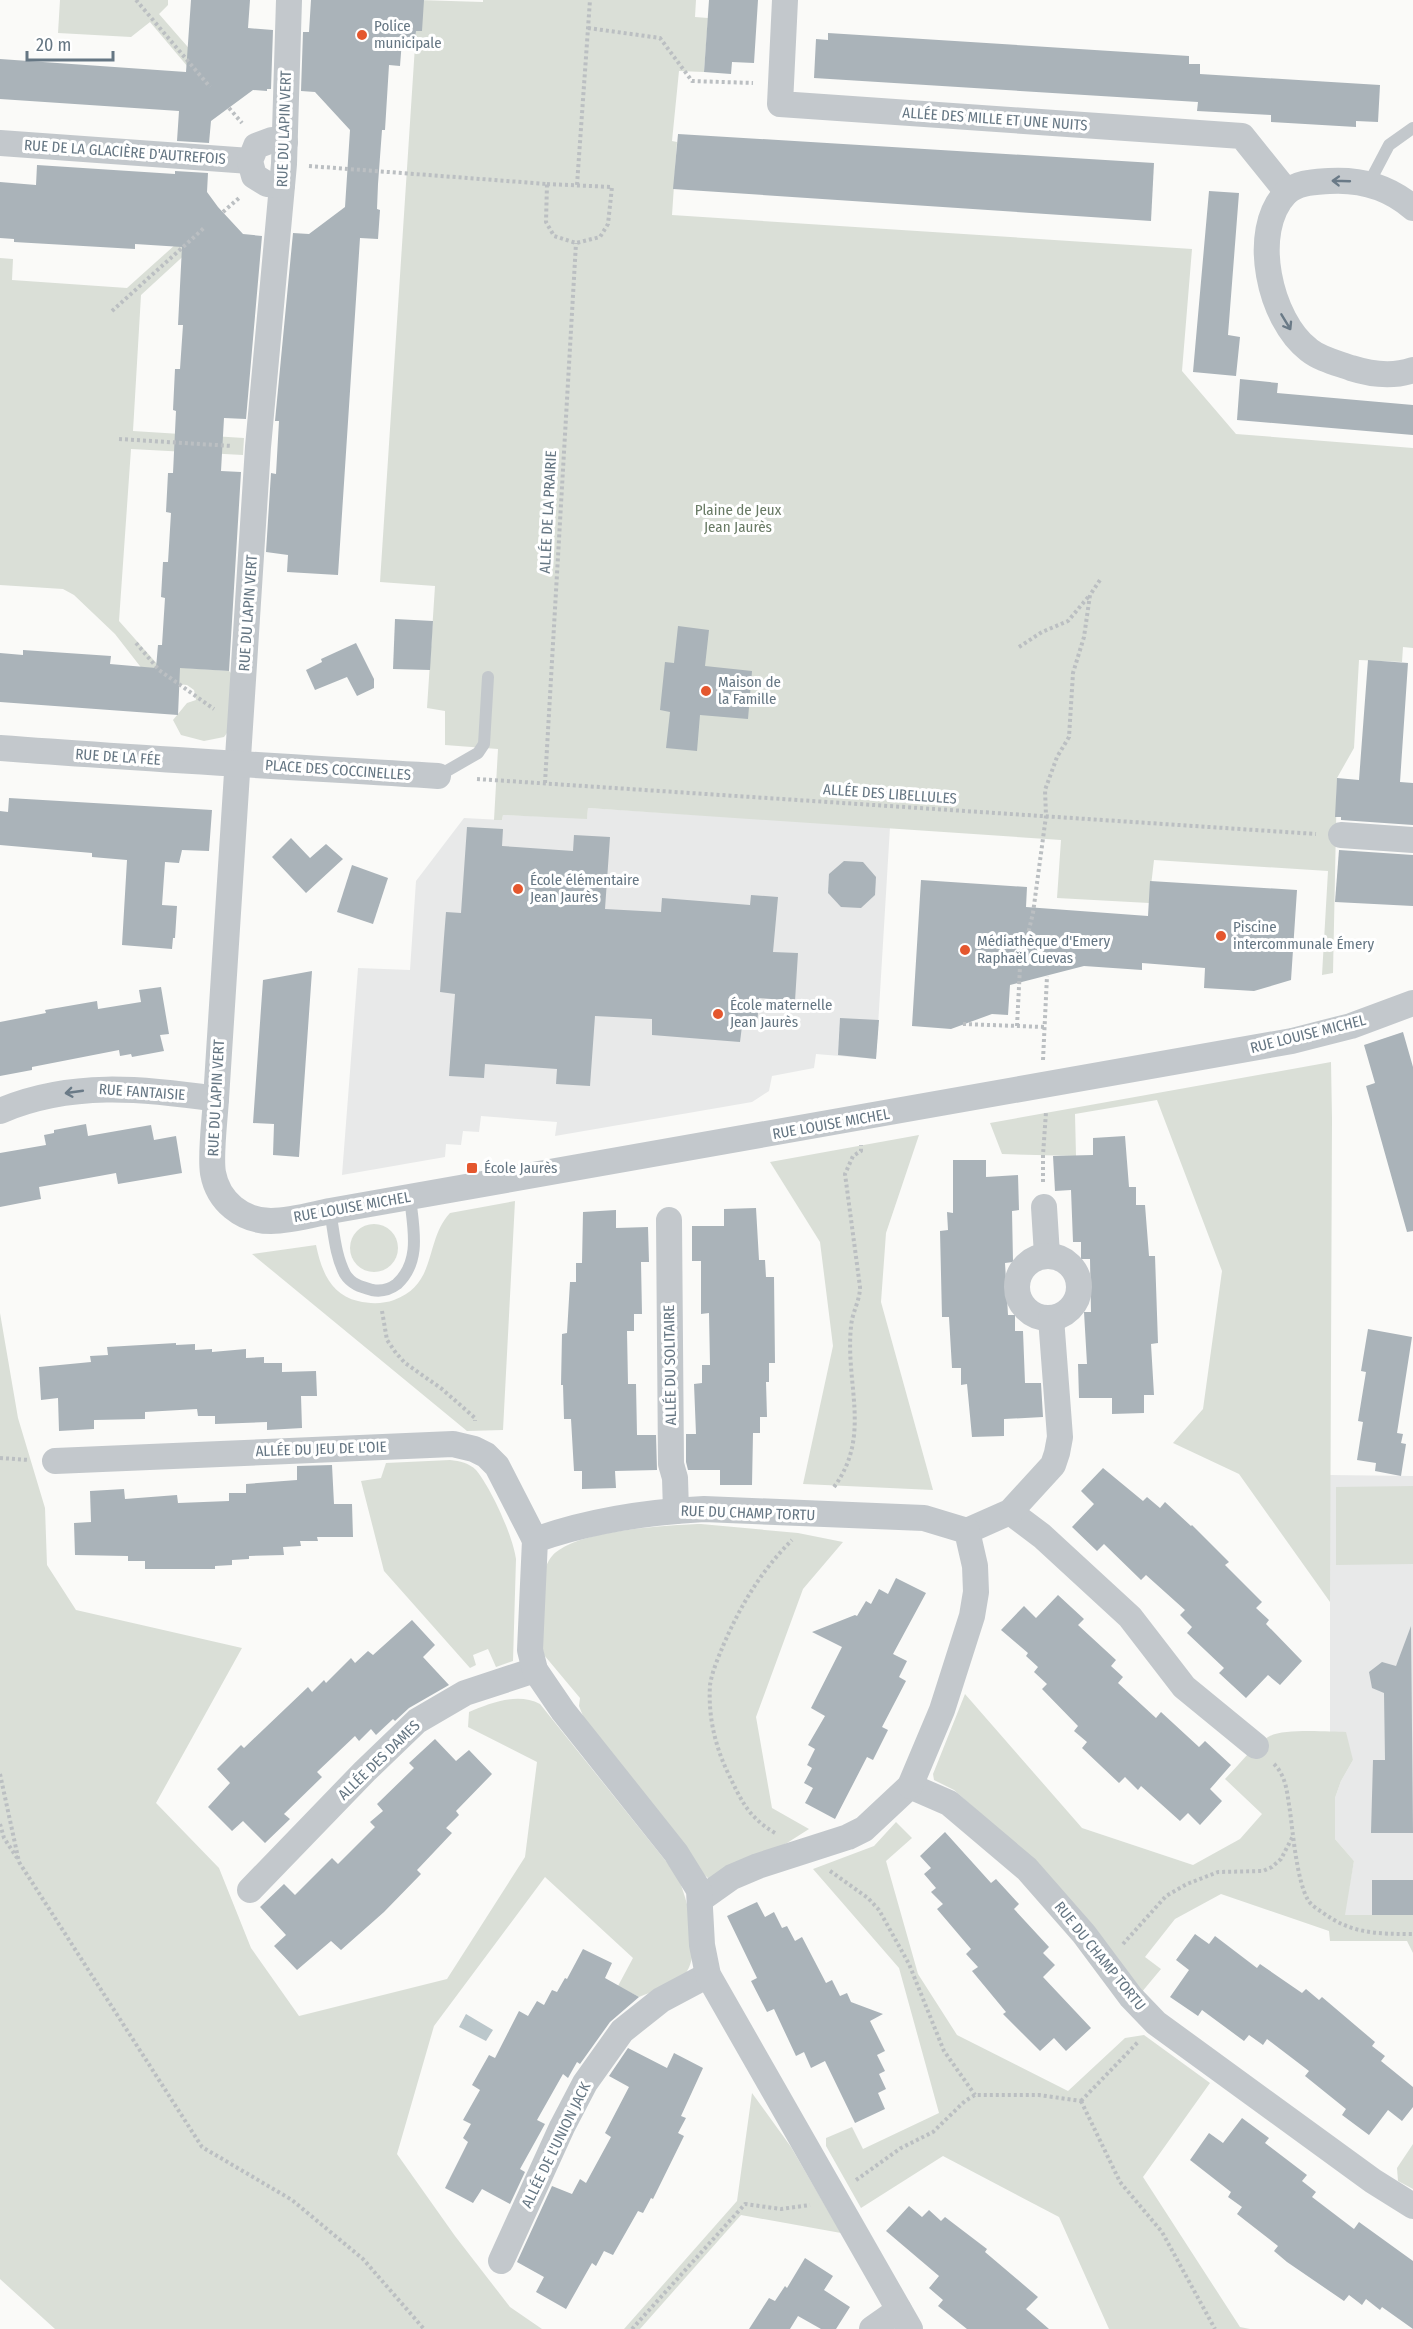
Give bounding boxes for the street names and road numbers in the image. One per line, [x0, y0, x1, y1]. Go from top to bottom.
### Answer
street label: RUE DU LAPIN VERT [273, 70, 295, 188]
street label: ALLÉE DES MILLE ET UNE NUITS [902, 104, 1088, 134]
street label: RUE DE LA GLACIÈRE D'AUTREFOIS [24, 136, 226, 168]
street label: ALLÉE DE LA PRAIRIE [536, 450, 560, 574]
street label: RUE DU LAPIN VERT [235, 554, 261, 672]
street label: RUE DE LA FÉE [75, 745, 161, 769]
street label: PLACE DES COCCINELLES [264, 756, 412, 784]
street label: ALLÉE DES LIBELLULES [823, 780, 957, 808]
street label: RUE LOUISE MICHEL [1248, 1011, 1368, 1057]
street label: RUE DU LAPIN VERT [204, 1039, 228, 1157]
street label: RUE FANTAISIE [98, 1080, 186, 1104]
street label: RUE LOUISE MICHEL [771, 1105, 891, 1143]
street label: RUE LOUISE MICHEL [292, 1188, 412, 1226]
street label: ALLÉE DU SOLITAIRE [660, 1305, 680, 1425]
street label: ALLÉE DU JEU DE L'OIE [255, 1438, 387, 1460]
street label: RUE DU CHAMP TORTU [680, 1502, 816, 1524]
street label: ALLÉE DES DAMES [334, 1716, 424, 1804]
street label: RUE DU CHAMP TORTU [1051, 1898, 1149, 2014]
street label: ALLÉE DE L'UNION JACK [518, 2079, 594, 2211]

